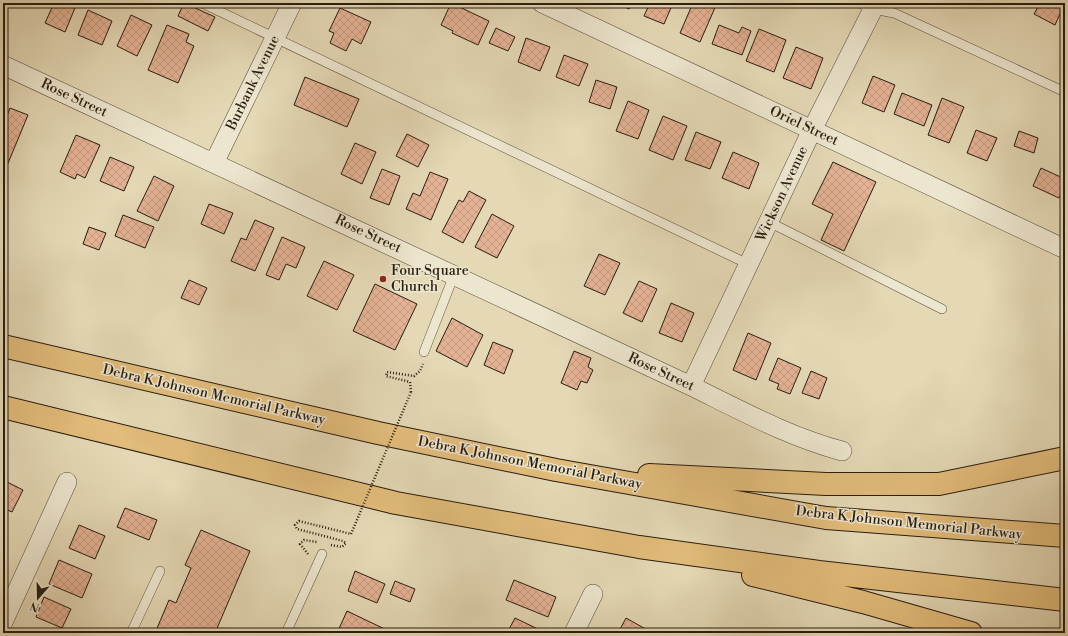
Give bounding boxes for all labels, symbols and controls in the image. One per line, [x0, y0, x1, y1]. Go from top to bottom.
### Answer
street label: Burbank Avenue [222, 33, 284, 134]
street label: Rose Street [38, 75, 110, 121]
street label: Oriel Street [767, 102, 841, 150]
street label: Wickson Avenue [752, 143, 812, 245]
street label: Rose Street [332, 211, 404, 257]
place label: Four Square Church [391, 262, 469, 296]
marker: Four Square Church [378, 274, 388, 284]
street label: Rose Street [625, 349, 697, 395]
street label: Debra K Johnson Memorial Parkway [101, 361, 327, 429]
street label: Debra K Johnson Memorial Parkway [416, 432, 644, 494]
street label: Debra K Johnson Memorial Parkway [795, 502, 1024, 544]
north arrow [18, 578, 58, 618]
text: N [28, 598, 41, 615]

